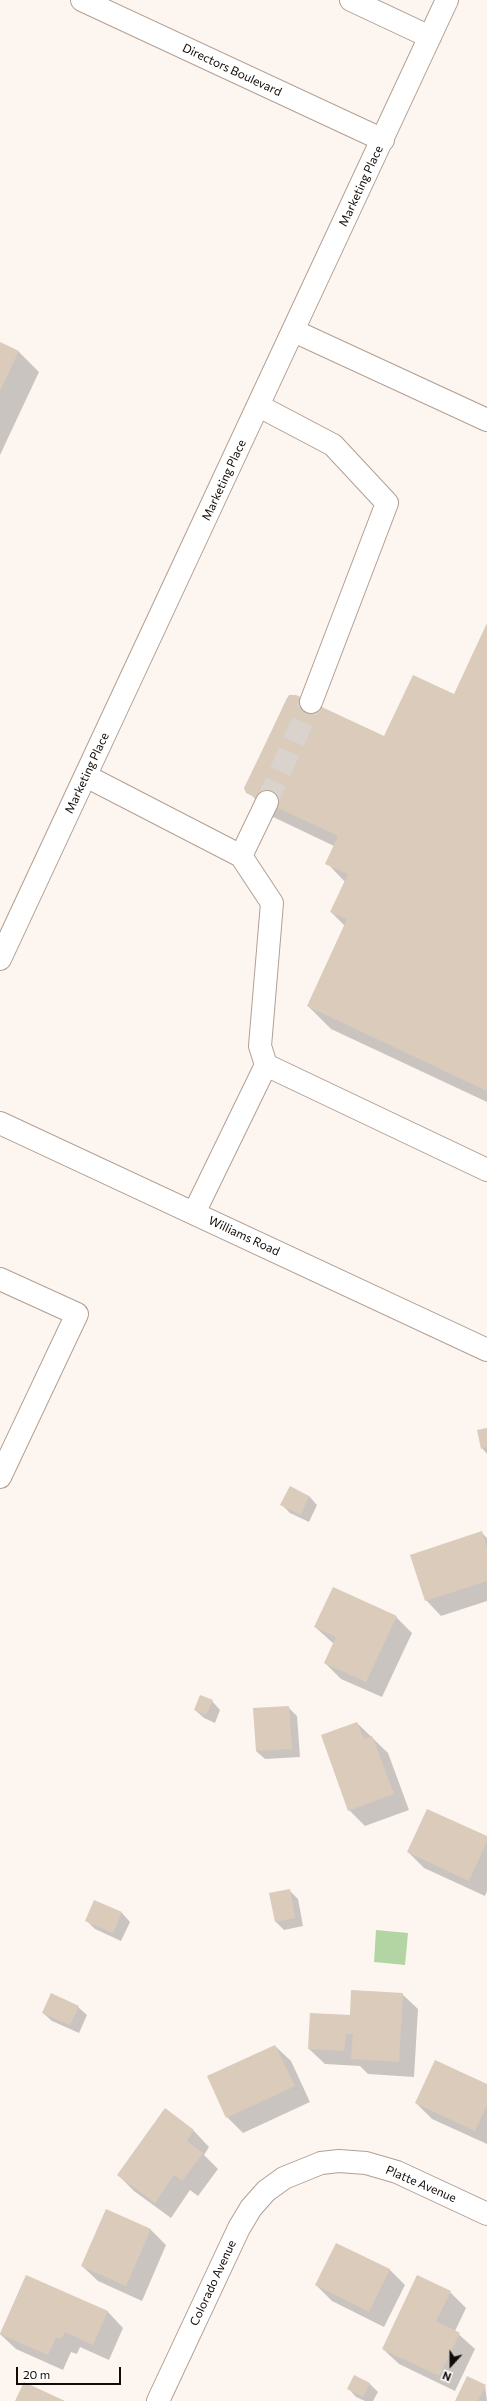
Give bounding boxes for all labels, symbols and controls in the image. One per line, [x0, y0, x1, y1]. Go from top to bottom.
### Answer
street label: Directors Boulevard [180, 41, 284, 99]
street label: Marketing Place [336, 143, 386, 229]
street label: Marketing Place [199, 437, 249, 523]
street label: Marketing Place [62, 730, 112, 816]
street label: Williams Road [206, 1213, 282, 1259]
street label: Platte Avenue [384, 2163, 458, 2205]
street label: Colorado Avenue [187, 2238, 239, 2328]
north arrow [431, 2345, 471, 2385]
scale bar [18, 2359, 123, 2385]
text: 20 m [23, 2367, 50, 2381]
text: N [440, 2369, 453, 2384]

